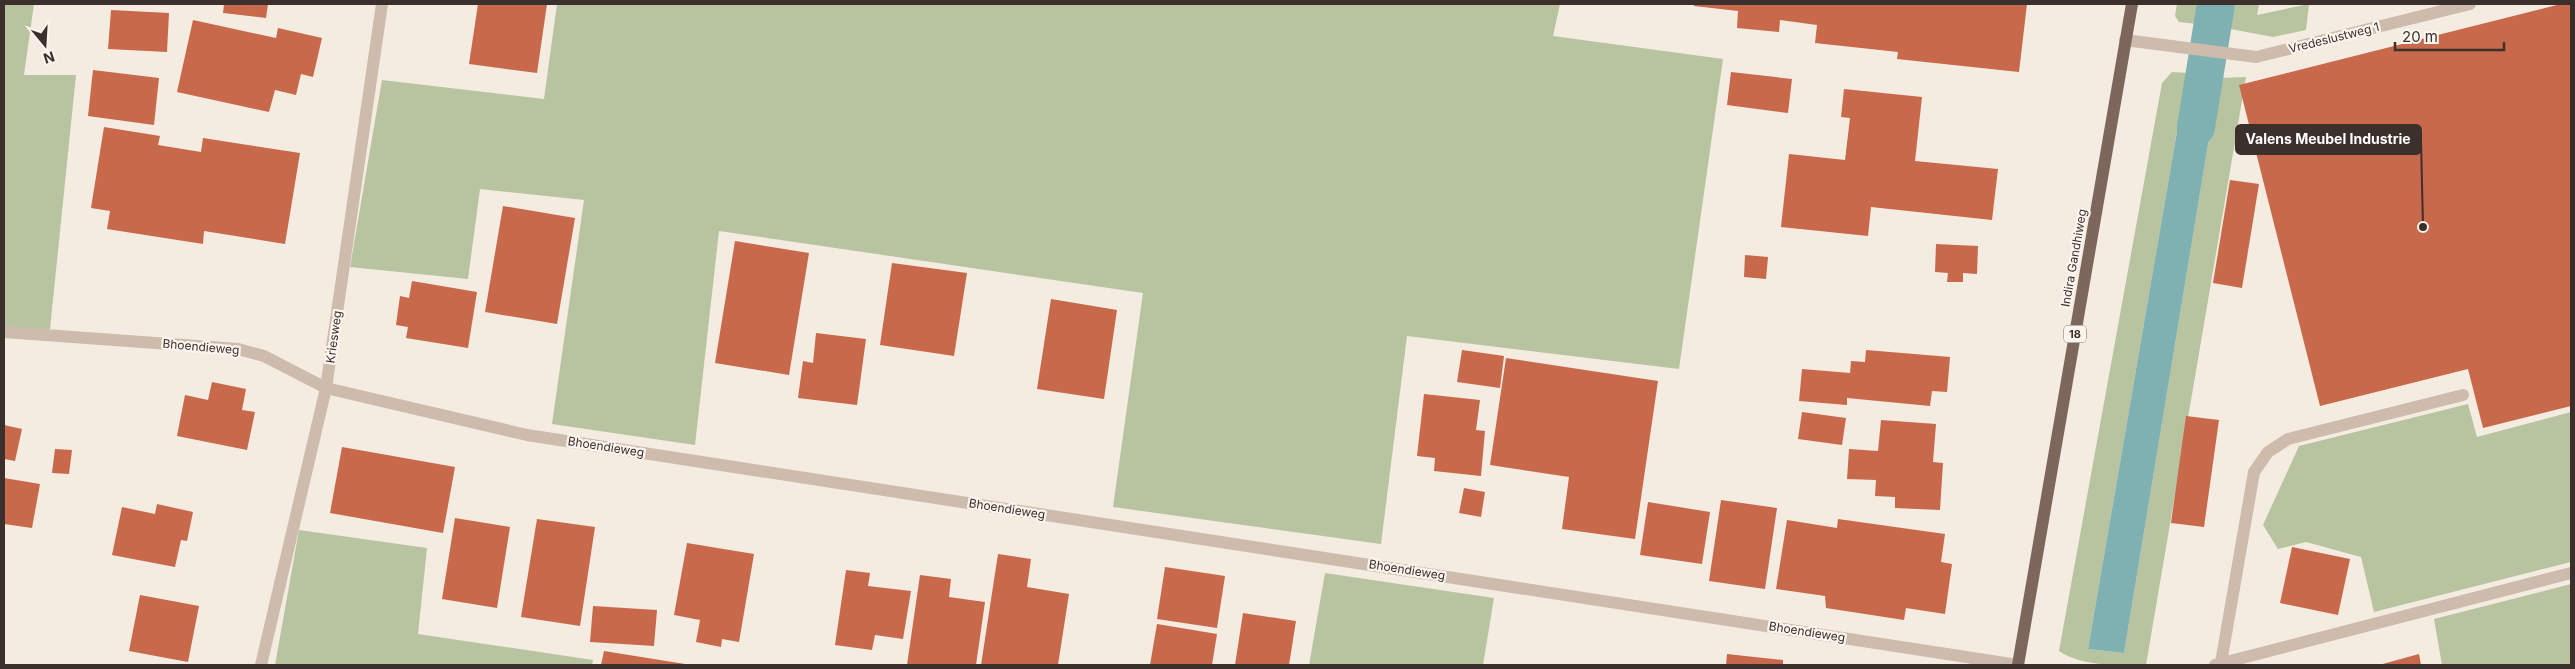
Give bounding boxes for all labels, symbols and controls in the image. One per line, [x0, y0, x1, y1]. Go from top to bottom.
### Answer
street label: Vredeslustweg 1 [2287, 19, 2381, 56]
north arrow [20, 20, 70, 70]
scale bar [2395, 20, 2504, 52]
text: 20 m [2402, 27, 2438, 46]
text: N [41, 48, 57, 68]
callout: Valens Meubel Industrie [2236, 125, 2421, 154]
text: Valens Meubel Industrie [2245, 130, 2411, 147]
street label: Indira Gandhiweg [2058, 208, 2090, 308]
street label: Kriesweg [322, 310, 345, 364]
road number: 18 [2064, 326, 2086, 342]
street label: Bhoendieweg [162, 336, 240, 357]
street label: Bhoendieweg [567, 433, 645, 460]
street label: Bhoendieweg [968, 495, 1046, 522]
street label: Bhoendieweg [1368, 556, 1446, 583]
street label: Bhoendieweg [1768, 618, 1846, 645]

